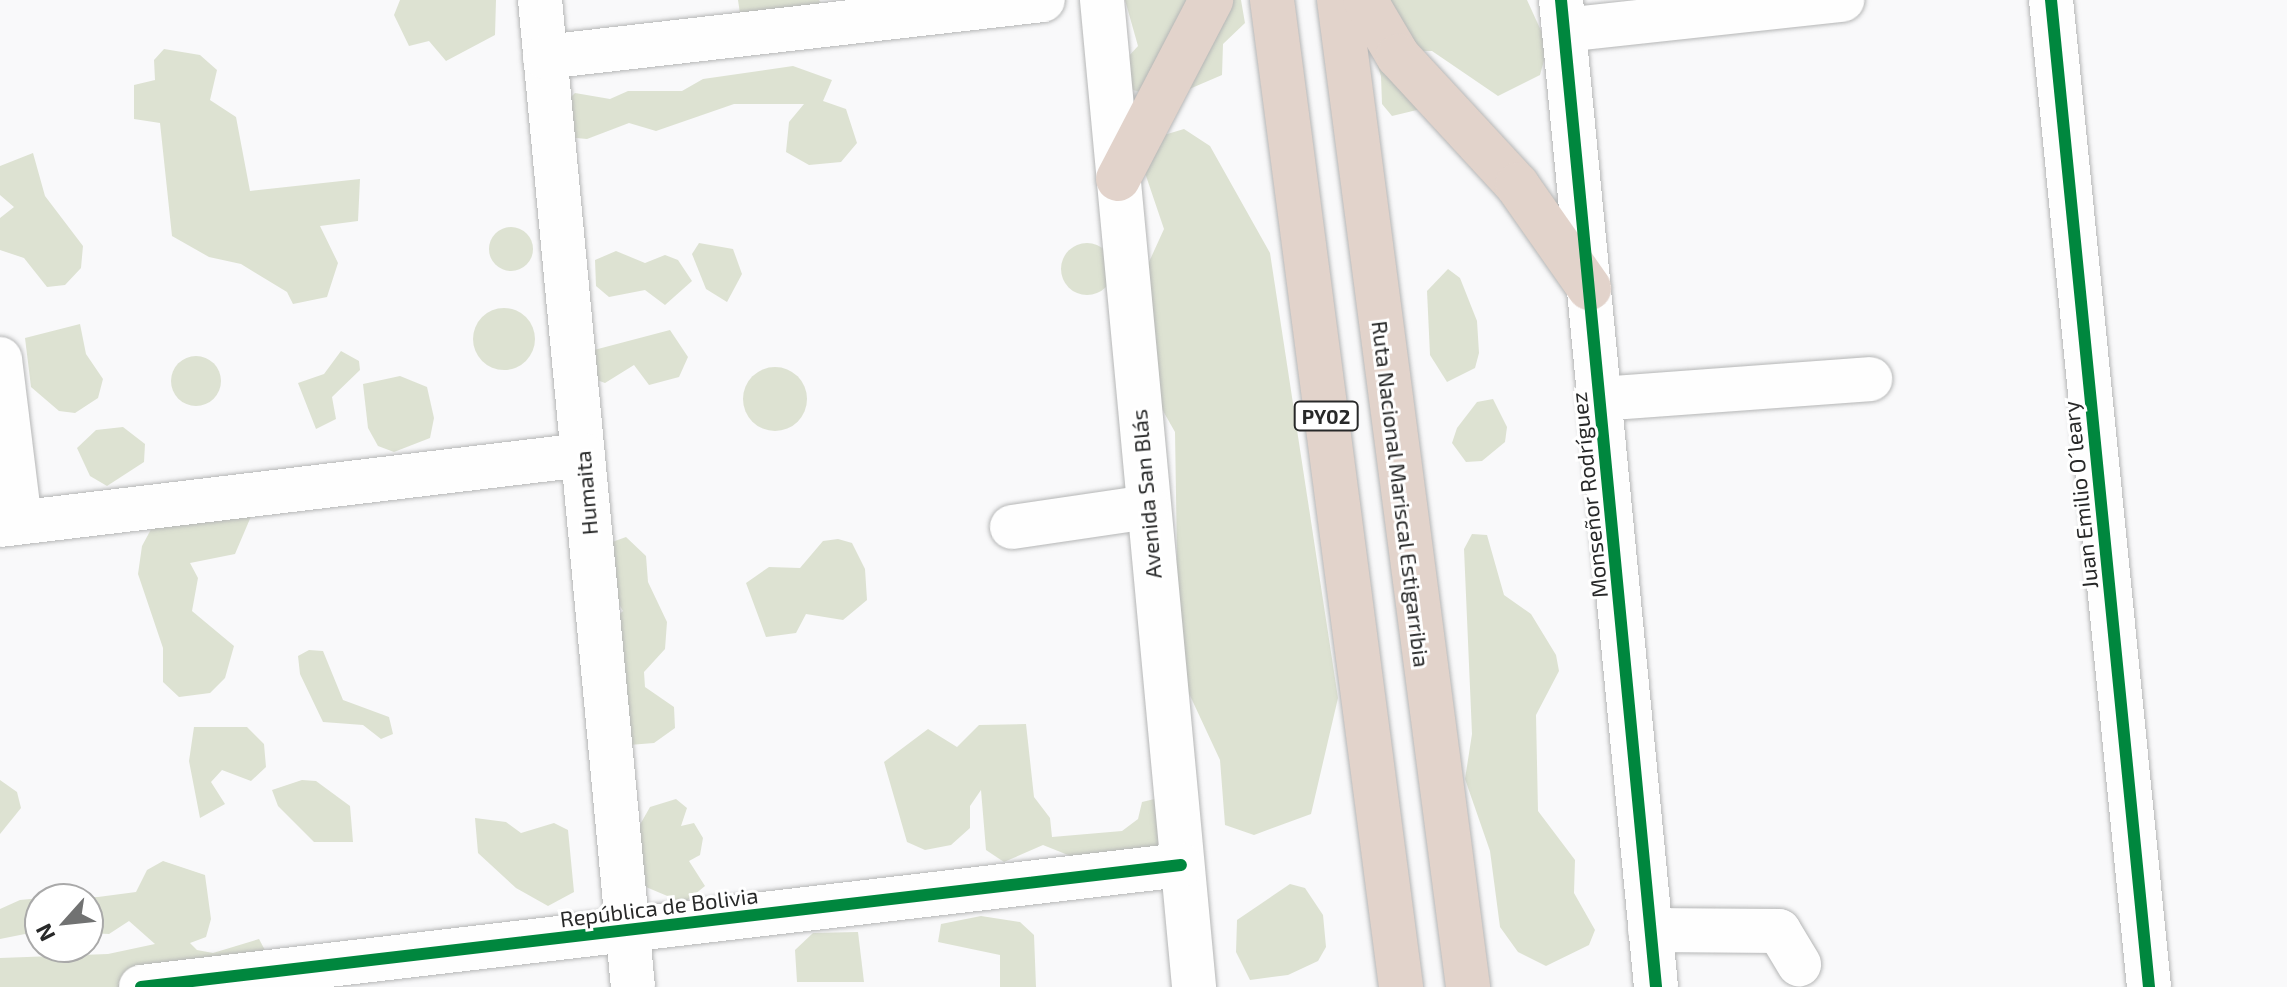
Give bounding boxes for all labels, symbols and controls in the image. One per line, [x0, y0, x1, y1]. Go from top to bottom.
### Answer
street label: Ruta Nacional Mariscal Estigarribia [1367, 319, 1435, 669]
street label: Monseñor Rodríguez [1565, 391, 1613, 599]
road number: PY02 [1292, 400, 1360, 432]
street label: Juan Emilio O´leary [2057, 400, 2103, 590]
street label: Avenida San Blás [1125, 408, 1167, 580]
street label: Humaita [569, 450, 603, 536]
street label: República de Bolivia [558, 882, 760, 932]
north arrow [24, 883, 104, 963]
text: N [29, 920, 60, 946]

